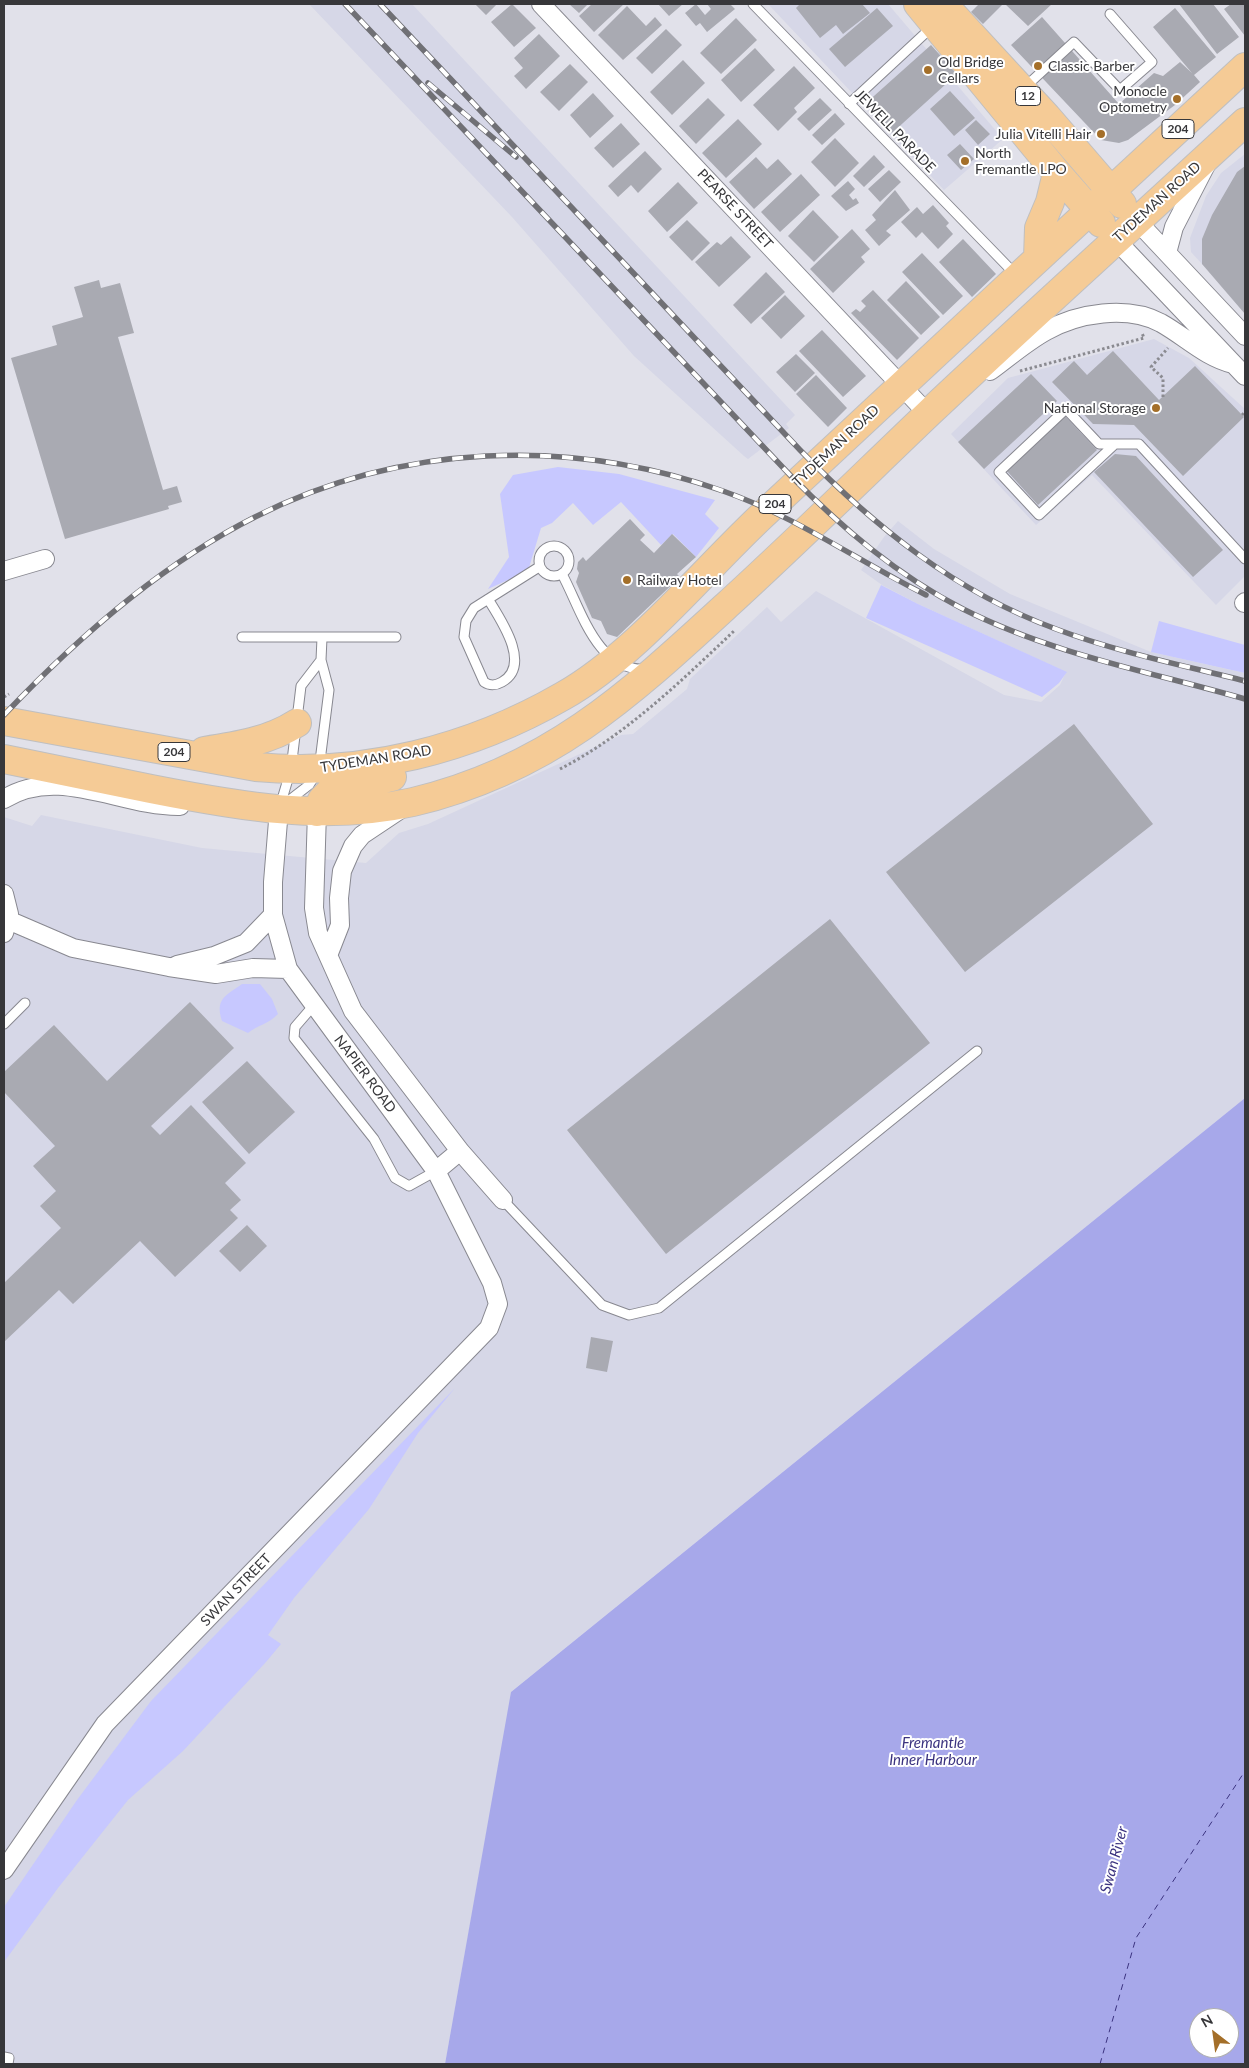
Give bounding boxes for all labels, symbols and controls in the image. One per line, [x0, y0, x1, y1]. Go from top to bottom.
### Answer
place label: Old Bridge Cellars [938, 54, 1004, 86]
place label: Classic Barber [1048, 58, 1135, 74]
marker: Classic Barber [1032, 60, 1044, 72]
marker: Old Bridge Cellars [922, 64, 934, 76]
place label: Monocle Optometry [1099, 83, 1167, 115]
street label: JEWELL PARADE [851, 86, 939, 176]
road number: 12 [1016, 86, 1040, 105]
marker: Monocle Optometry [1171, 93, 1183, 105]
road number: 204 [1162, 120, 1194, 138]
place label: Julia Vitelli Hair [996, 126, 1091, 142]
marker: Julia Vitelli Hair [1095, 128, 1107, 140]
place label: North Fremantle LPO [975, 145, 1067, 178]
marker: North Fremantle LPO [959, 155, 971, 167]
street label: TYDEMAN ROAD [1110, 158, 1204, 246]
street label: PEARSE STREET [694, 166, 776, 252]
place label: National Storage [1044, 400, 1146, 416]
street label: TYDEMAN ROAD [789, 402, 883, 490]
marker: National Storage [1150, 402, 1162, 414]
road number: 204 [759, 494, 791, 514]
place label: Railway Hotel [637, 572, 722, 588]
marker: Railway Hotel [621, 574, 633, 586]
road number: 204 [158, 742, 190, 762]
street label: TYDEMAN ROAD [319, 742, 433, 776]
street label: NAPIER ROAD [330, 1032, 400, 1116]
street label: SWAN STREET [197, 1550, 275, 1630]
water label: Fremantle Inner Harbour [889, 1734, 977, 1769]
water label: Swan River [1096, 1825, 1132, 1895]
north arrow [1189, 2008, 1239, 2058]
text: N [1198, 2010, 1216, 2031]

